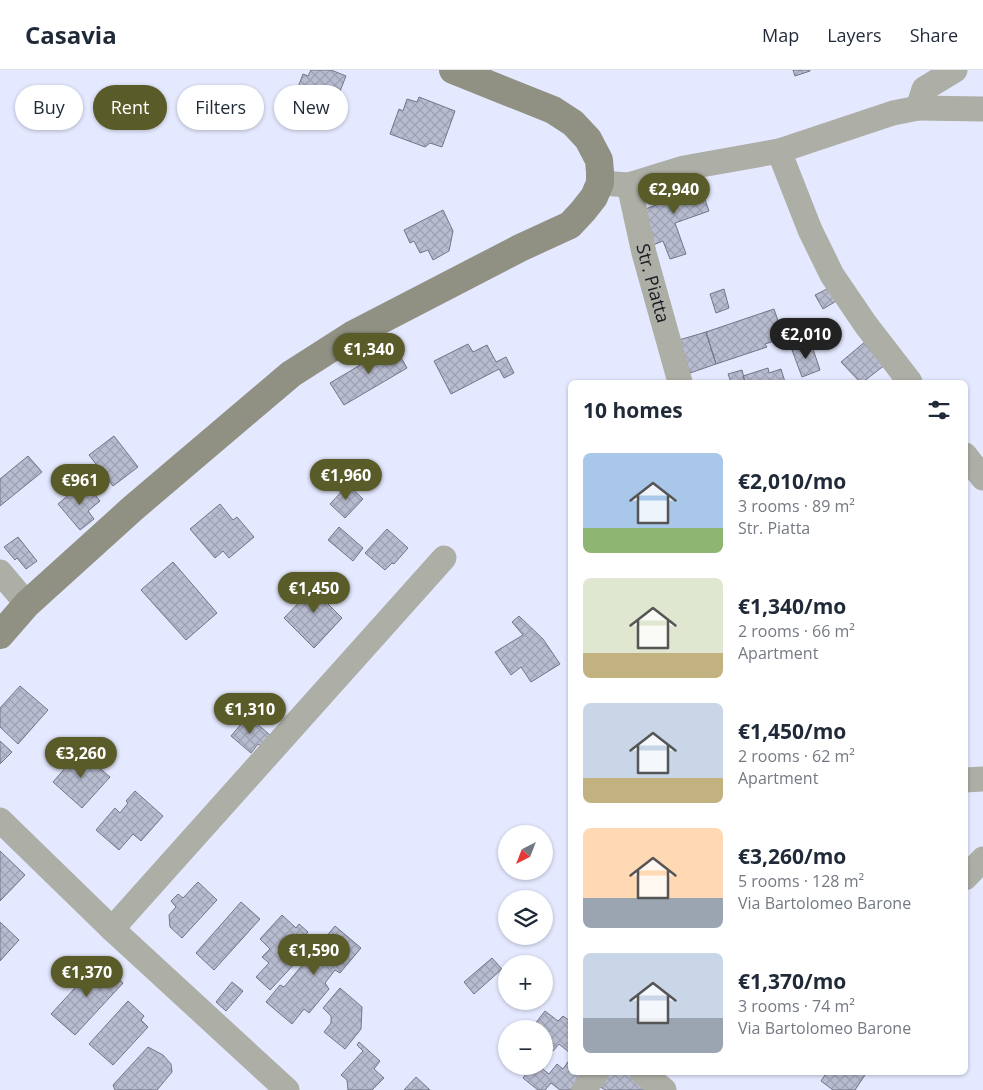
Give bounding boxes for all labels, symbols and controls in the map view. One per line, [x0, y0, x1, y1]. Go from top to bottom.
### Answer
text: Casavia [25, 18, 117, 51]
text: Map [762, 23, 799, 47]
text: Layers [827, 23, 882, 47]
text: Share [910, 23, 958, 47]
chip: Buy [15, 85, 83, 130]
chip: Rent [93, 85, 167, 130]
chip: Filters [177, 85, 264, 130]
chip: New [274, 85, 348, 130]
pin: €2,940 [633, 172, 715, 215]
text: €2,940 [649, 178, 699, 200]
street label: Str. Piatta [631, 241, 676, 325]
pin: €2,010 [765, 318, 847, 360]
text: €2,010 [781, 323, 831, 345]
pin: €1,340 [328, 332, 410, 375]
text: €1,340 [344, 338, 394, 360]
text: 10 homes [583, 396, 683, 424]
icon: filters [925, 396, 953, 424]
pin: €1,960 [305, 458, 387, 501]
pin: €961 [50, 464, 110, 506]
text: €1,960 [321, 464, 371, 486]
text: €2,010/mo [738, 467, 846, 495]
text: €961 [62, 469, 98, 491]
icon: home [623, 473, 683, 533]
text: 3 rooms · 89 m² [738, 495, 855, 517]
text: Str. Piatta [738, 517, 810, 539]
pin: €1,450 [273, 572, 355, 614]
text: €1,450 [289, 577, 339, 599]
text: €1,340/mo [738, 592, 846, 620]
icon: home [623, 598, 683, 658]
text: 2 rooms · 66 m² [738, 620, 855, 642]
text: Apartment [738, 642, 818, 664]
pin: €1,310 [209, 692, 291, 735]
text: €1,310 [225, 698, 275, 720]
text: €1,450/mo [738, 717, 846, 745]
icon: home [623, 723, 683, 783]
pin: €3,260 [40, 736, 122, 779]
text: €3,260 [56, 742, 106, 764]
text: 2 rooms · 62 m² [738, 745, 855, 767]
text: Apartment [738, 767, 818, 789]
north arrow [498, 825, 552, 880]
map controls [498, 825, 553, 1075]
text: €3,260/mo [738, 842, 846, 870]
icon: home [623, 848, 683, 908]
text: 5 rooms · 128 m² [738, 870, 864, 892]
button: layers [498, 890, 553, 945]
text: Via Bartolomeo Barone [738, 892, 911, 914]
pin: €1,590 [273, 934, 355, 976]
text: €1,590 [289, 939, 339, 961]
button: + [498, 955, 553, 1010]
pin: €1,370 [46, 956, 128, 998]
text: €1,370 [62, 961, 112, 983]
text: €1,370/mo [738, 967, 846, 995]
icon: home [623, 973, 683, 1033]
text: 3 rooms · 74 m² [738, 995, 855, 1017]
text: Via Bartolomeo Barone [738, 1017, 911, 1039]
button: − [498, 1020, 553, 1075]

